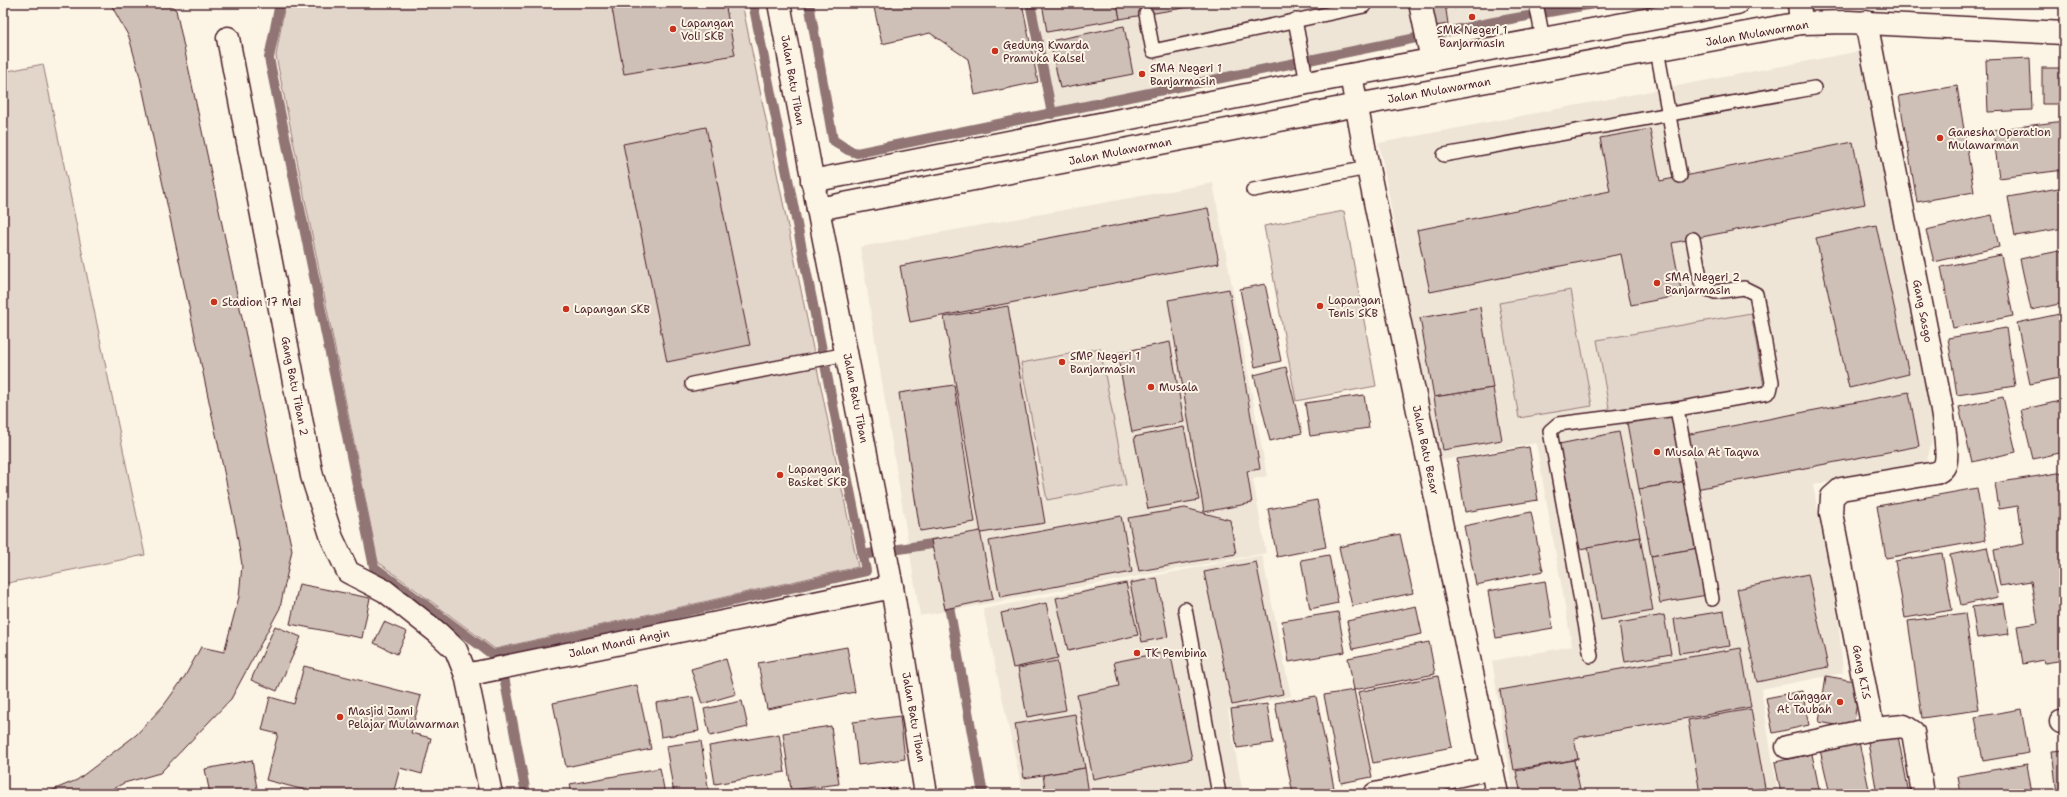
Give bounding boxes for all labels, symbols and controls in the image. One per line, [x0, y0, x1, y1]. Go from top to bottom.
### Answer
marker: SMK Negeri 1 Banjarmasin [1467, 12, 1477, 22]
place label: Lapangan Voli SKB [681, 16, 734, 44]
street label: Jalan Mulawarman [1704, 17, 1810, 50]
place label: SMK Negeri 1 Banjarmasin [1437, 23, 1507, 51]
marker: Lapangan Voli SKB [668, 24, 678, 34]
street label: Jalan Batu Tiban [777, 34, 808, 127]
place label: Gedung Kwarda Pramuka Kalsel [1003, 38, 1089, 66]
marker: Gedung Kwarda Pramuka Kalsel [990, 46, 1000, 56]
place label: SMA Negeri 1 Banjarmasin [1150, 61, 1222, 89]
marker: SMA Negeri 1 Banjarmasin [1137, 69, 1147, 79]
street label: Jalan Mulawarman [1386, 74, 1492, 107]
place label: Ganesha Operation Mulawarman [1948, 125, 2051, 153]
marker: Ganesha Operation Mulawarman [1935, 133, 1945, 143]
street label: Jalan Mulawarman [1067, 134, 1173, 169]
place label: SMA Negeri 2 Banjarmasin [1665, 270, 1740, 298]
marker: SMA Negeri 2 Banjarmasin [1652, 278, 1662, 288]
street label: Gang Sasgo [1909, 278, 1936, 344]
place label: Lapangan Tenis SKB [1328, 293, 1381, 321]
place label: Stadion 17 Mei [222, 295, 301, 310]
marker: Stadion 17 Mei [209, 297, 219, 307]
marker: Lapangan Tenis SKB [1315, 301, 1325, 311]
place label: Lapangan SKB [574, 302, 651, 317]
marker: Lapangan SKB [561, 304, 571, 314]
street label: Gang Batu Tiban 2 [278, 335, 312, 437]
place label: SMP Negeri 1 Banjarmasin [1070, 349, 1140, 377]
street label: Jalan Batu Tiban [839, 352, 872, 445]
marker: SMP Negeri 1 Banjarmasin [1057, 357, 1067, 367]
place label: Musala [1159, 380, 1198, 395]
marker: Musala [1146, 382, 1156, 392]
street label: Jalan Batu Besar [1409, 404, 1442, 496]
place label: Musala At Taqwa [1665, 445, 1759, 460]
marker: Musala At Taqwa [1652, 447, 1662, 457]
place label: Lapangan Basket SKB [788, 462, 847, 490]
marker: Lapangan Basket SKB [775, 470, 785, 480]
street label: Jalan Mandi Angin [567, 625, 671, 661]
street label: Gang K.T.S [1849, 644, 1874, 700]
place label: TK Pembina [1145, 646, 1207, 661]
marker: TK Pembina [1132, 648, 1142, 658]
street label: Jalan Batu Tiban [898, 671, 929, 764]
place label: Langgar At Taubah [1777, 689, 1832, 717]
marker: Langgar At Taubah [1835, 697, 1845, 707]
place label: Masjid Jami Pelajar Mulawarman [348, 704, 460, 732]
marker: Masjid Jami Pelajar Mulawarman [335, 712, 345, 722]

